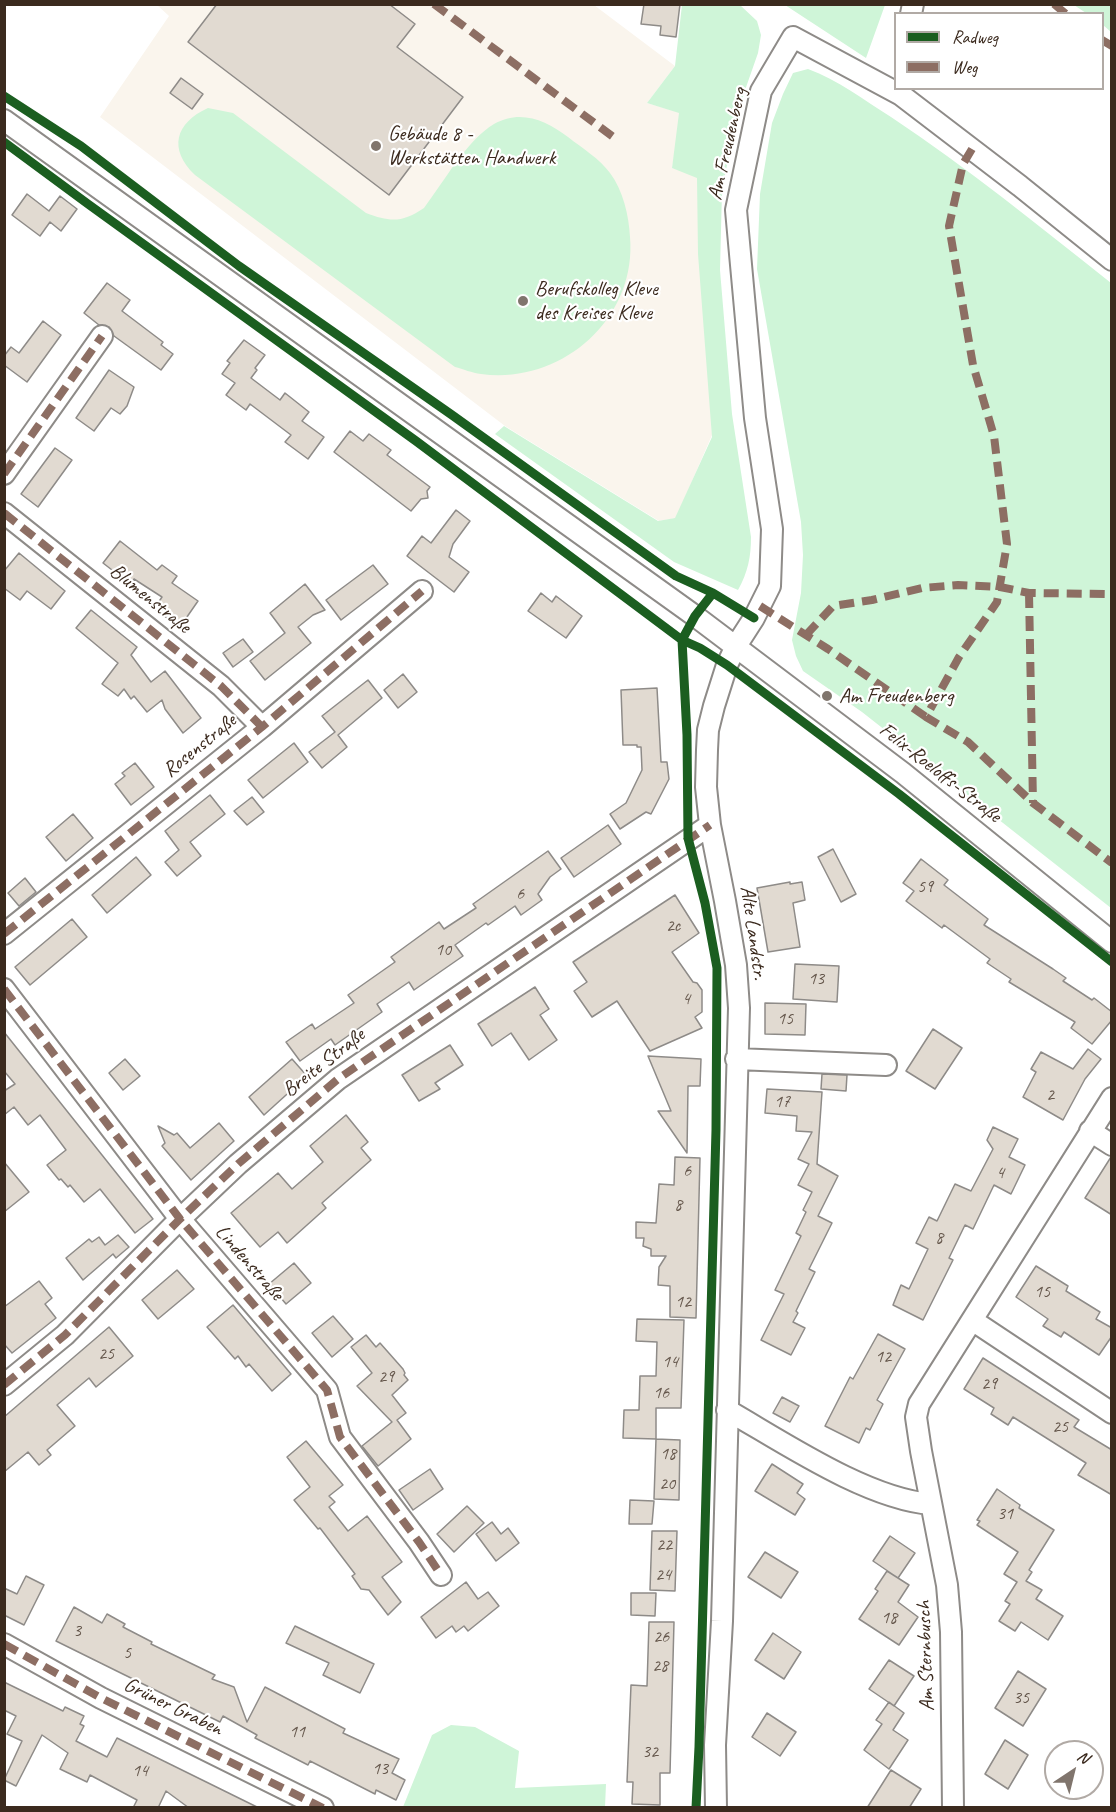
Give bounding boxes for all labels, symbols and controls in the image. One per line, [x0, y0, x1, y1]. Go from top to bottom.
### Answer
legend [894, 12, 1104, 90]
text: Radweg [952, 26, 998, 48]
text: Weg [952, 56, 977, 78]
street label: Am Freudenberg [703, 85, 753, 203]
place label: Gebäude 8 - Werkstätten Handwerk [388, 121, 556, 171]
marker: Gebäude 8 - Werkstätten Handwerk [369, 139, 383, 153]
place label: Berufskolleg Kleve des Kreises Kleve [535, 276, 658, 326]
marker: Berufskolleg Kleve des Kreises Kleve [516, 294, 530, 308]
street label: Blumenstraße [104, 559, 196, 639]
place label: Am Freudenberg [839, 683, 953, 709]
marker: Am Freudenberg [820, 689, 834, 703]
street label: Rosenstraße [158, 709, 242, 783]
street label: Felix-Roeloffs-Straße [874, 717, 1006, 829]
house number: 59 [917, 876, 933, 898]
house number: 6 [516, 883, 524, 905]
street label: Alte Landstr. [734, 884, 772, 982]
house number: 2c [666, 915, 680, 937]
house number: 10 [435, 939, 451, 961]
house number: 13 [808, 968, 824, 990]
house number: 4 [682, 988, 690, 1010]
house number: 15 [777, 1008, 793, 1030]
street label: Breite Straße [278, 1023, 370, 1103]
house number: 2 [1046, 1084, 1054, 1106]
house number: 17 [774, 1091, 790, 1113]
house number: 6 [683, 1160, 691, 1182]
house number: 4 [996, 1162, 1004, 1184]
house number: 8 [674, 1194, 682, 1216]
street label: Lindenstraße [209, 1220, 289, 1306]
house number: 8 [935, 1227, 943, 1249]
house number: 15 [1034, 1281, 1050, 1303]
house number: 12 [675, 1291, 691, 1313]
house number: 25 [98, 1343, 114, 1365]
house number: 12 [875, 1346, 891, 1368]
house number: 14 [662, 1351, 678, 1373]
house number: 29 [378, 1366, 394, 1388]
house number: 29 [981, 1373, 997, 1395]
house number: 16 [653, 1382, 669, 1404]
house number: 25 [1052, 1416, 1068, 1438]
house number: 18 [660, 1443, 676, 1465]
house number: 20 [659, 1473, 675, 1495]
house number: 31 [997, 1503, 1013, 1525]
house number: 22 [656, 1534, 672, 1556]
house number: 24 [655, 1564, 671, 1586]
street label: Am Sternbusch [911, 1600, 941, 1712]
house number: 18 [881, 1607, 897, 1629]
house number: 3 [73, 1620, 81, 1642]
house number: 26 [653, 1626, 669, 1648]
house number: 5 [123, 1642, 131, 1664]
house number: 28 [652, 1655, 668, 1677]
street label: Grüner Graben [120, 1672, 226, 1742]
house number: 35 [1013, 1687, 1029, 1709]
house number: 11 [289, 1721, 305, 1743]
north arrow [1044, 1740, 1104, 1800]
house number: 32 [642, 1741, 658, 1763]
text: N [1073, 1746, 1093, 1768]
house number: 13 [372, 1758, 388, 1780]
house number: 14 [132, 1760, 148, 1782]

